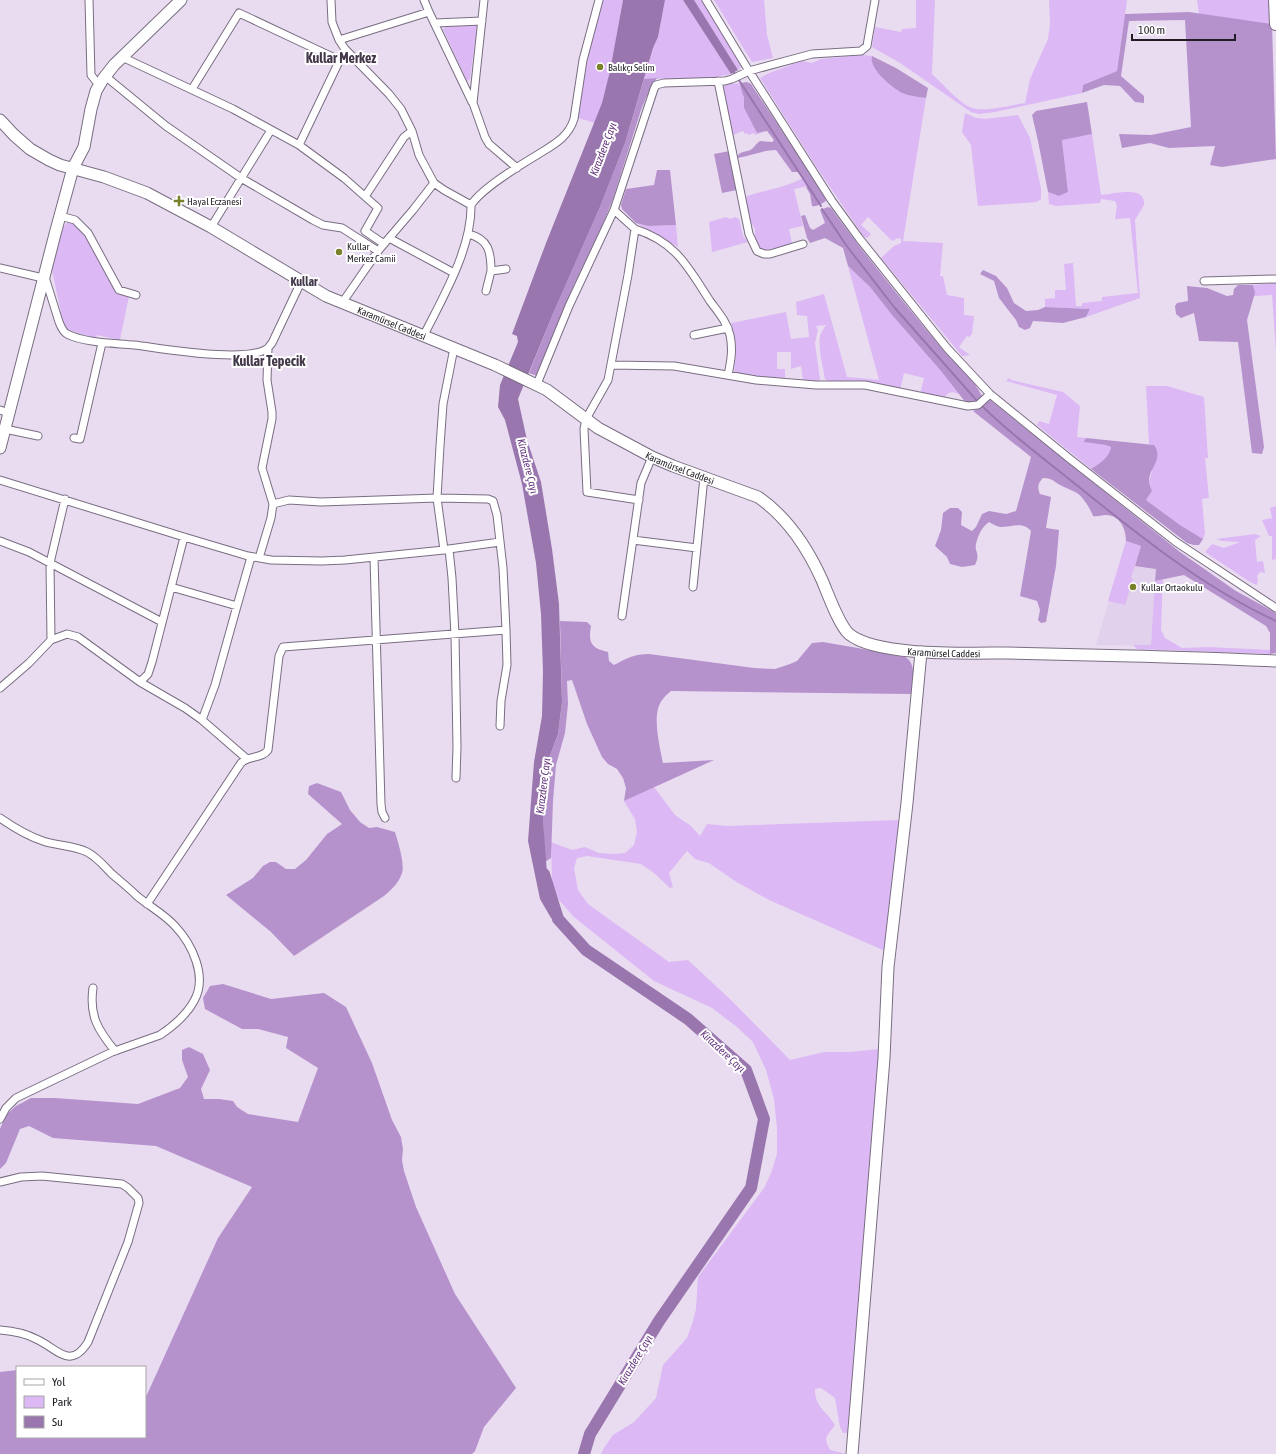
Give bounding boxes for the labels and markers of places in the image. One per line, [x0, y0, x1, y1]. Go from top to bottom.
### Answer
marker: Balıkçı Selim [595, 62, 605, 72]
place label: Balıkçı Selim [608, 62, 655, 73]
marker: Hayal Eczanesi [174, 196, 184, 206]
place label: Hayal Eczanesi [187, 196, 242, 207]
place label: Kullar Merkez Camii [347, 241, 396, 264]
marker: Kullar Merkez Camii [334, 247, 344, 257]
marker: Kullar Ortaokulu [1128, 582, 1138, 592]
place label: Kullar Ortaokulu [1141, 582, 1203, 593]

